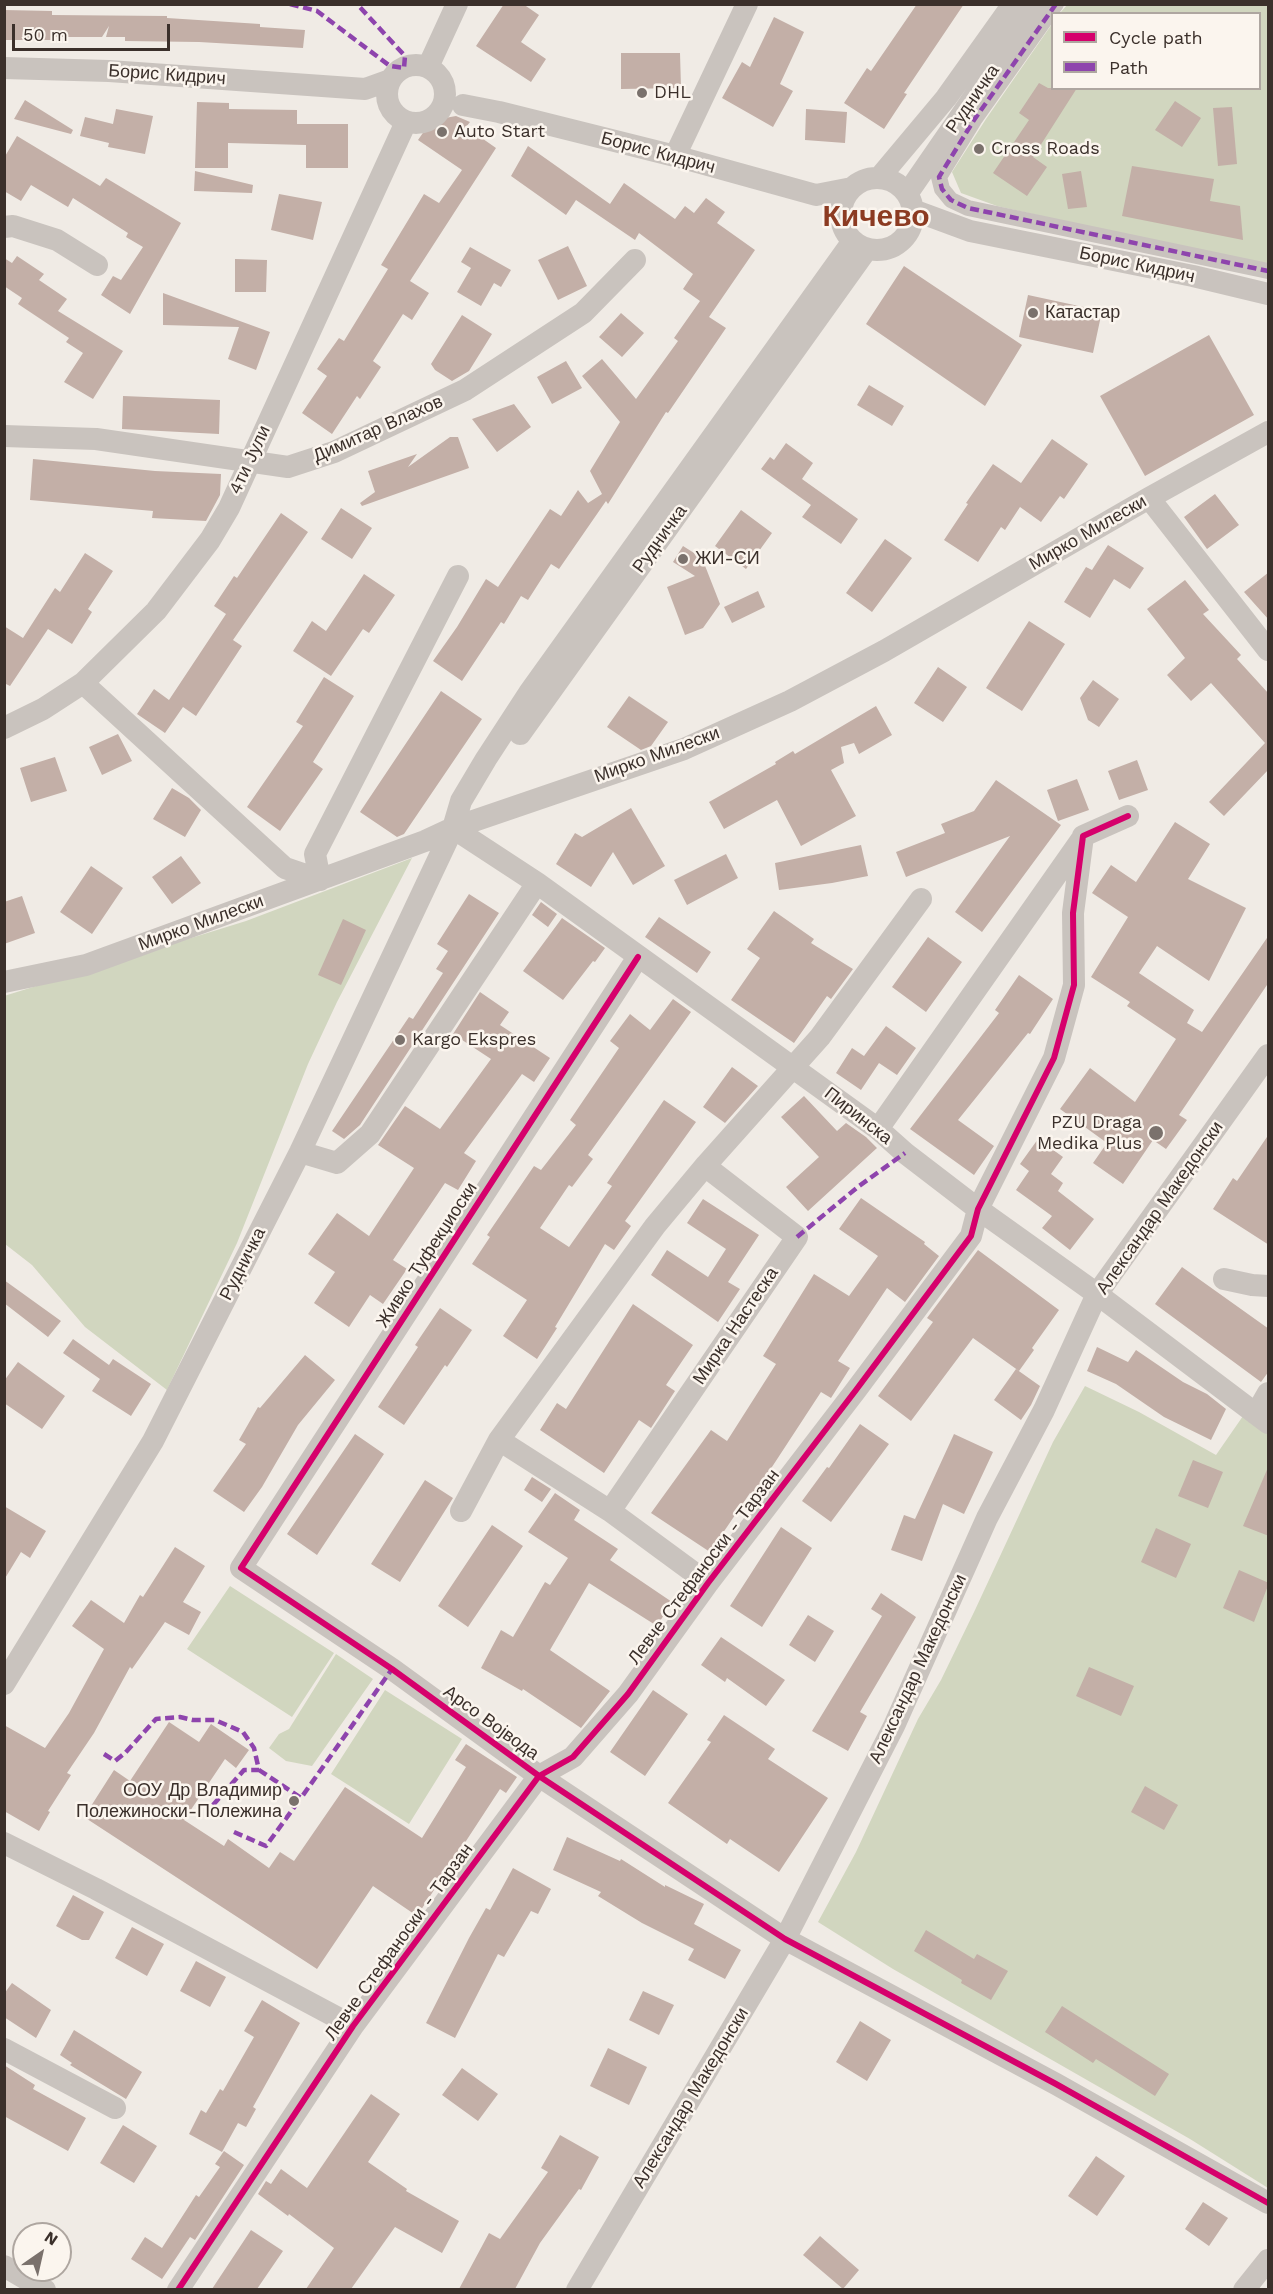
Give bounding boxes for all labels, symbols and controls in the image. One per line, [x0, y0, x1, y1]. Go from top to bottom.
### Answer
scale bar [15, 12, 172, 50]
legend [1051, 12, 1261, 90]
text: 50 m [23, 24, 68, 45]
text: Cycle path [1109, 27, 1203, 48]
text: Path [1109, 57, 1149, 78]
street label: Борис Кидрич [108, 60, 226, 90]
street label: Рудничка [942, 61, 1004, 137]
place label: DHL [654, 82, 691, 104]
marker: DHL [635, 86, 649, 100]
place label: Auto Start [454, 121, 545, 143]
marker: Auto Start [435, 125, 449, 139]
street label: Борис Кидрич [598, 127, 718, 179]
place label: Cross Roads [991, 138, 1100, 160]
marker: Cross Roads [972, 142, 986, 156]
district label: Кичево [822, 199, 930, 235]
street label: Борис Кидрич [1077, 242, 1197, 288]
place label: Катастар [1045, 302, 1120, 324]
marker: Катастар [1026, 306, 1040, 320]
street label: Димитар Влахов [310, 391, 446, 467]
street label: 4ти Јули [225, 422, 275, 498]
street label: Мирко Милески [1026, 491, 1150, 575]
street label: Рудничка [628, 501, 692, 577]
place label: ЖИ-СИ [695, 548, 760, 570]
marker: ЖИ-СИ [676, 552, 690, 566]
street label: Мирко Милески [591, 722, 723, 788]
street label: Мирко Милески [135, 890, 267, 956]
place label: Kargo Ekspres [412, 1029, 536, 1051]
marker: Kargo Ekspres [393, 1033, 407, 1047]
street label: Пиринска [820, 1083, 896, 1149]
place label: PZU Draga Medika Plus [1037, 1112, 1142, 1154]
street label: Александар Македонски [1092, 1117, 1228, 1299]
marker: PZU Draga Medika Plus [1147, 1124, 1165, 1142]
street label: Живко Туфекџиоски [372, 1178, 482, 1332]
street label: Рудничка [216, 1224, 270, 1304]
street label: Мирка Настеска [689, 1263, 783, 1389]
street label: Левче Стефаноски - Тарзан [624, 1465, 784, 1669]
street label: Александар Македонски [865, 1571, 971, 1767]
street label: Арсо Војвода [439, 1681, 543, 1765]
place label: ООУ Др Владимир Полежиноски-Полежина [76, 1780, 282, 1822]
marker: ООУ Др Владимир Полежиноски-Полежина [287, 1794, 301, 1808]
street label: Левче Стефаноски - Тарзан [320, 1839, 478, 2045]
street label: Александар Македонски [629, 2004, 753, 2192]
north arrow [12, 2222, 72, 2282]
text: N [41, 2227, 61, 2250]

